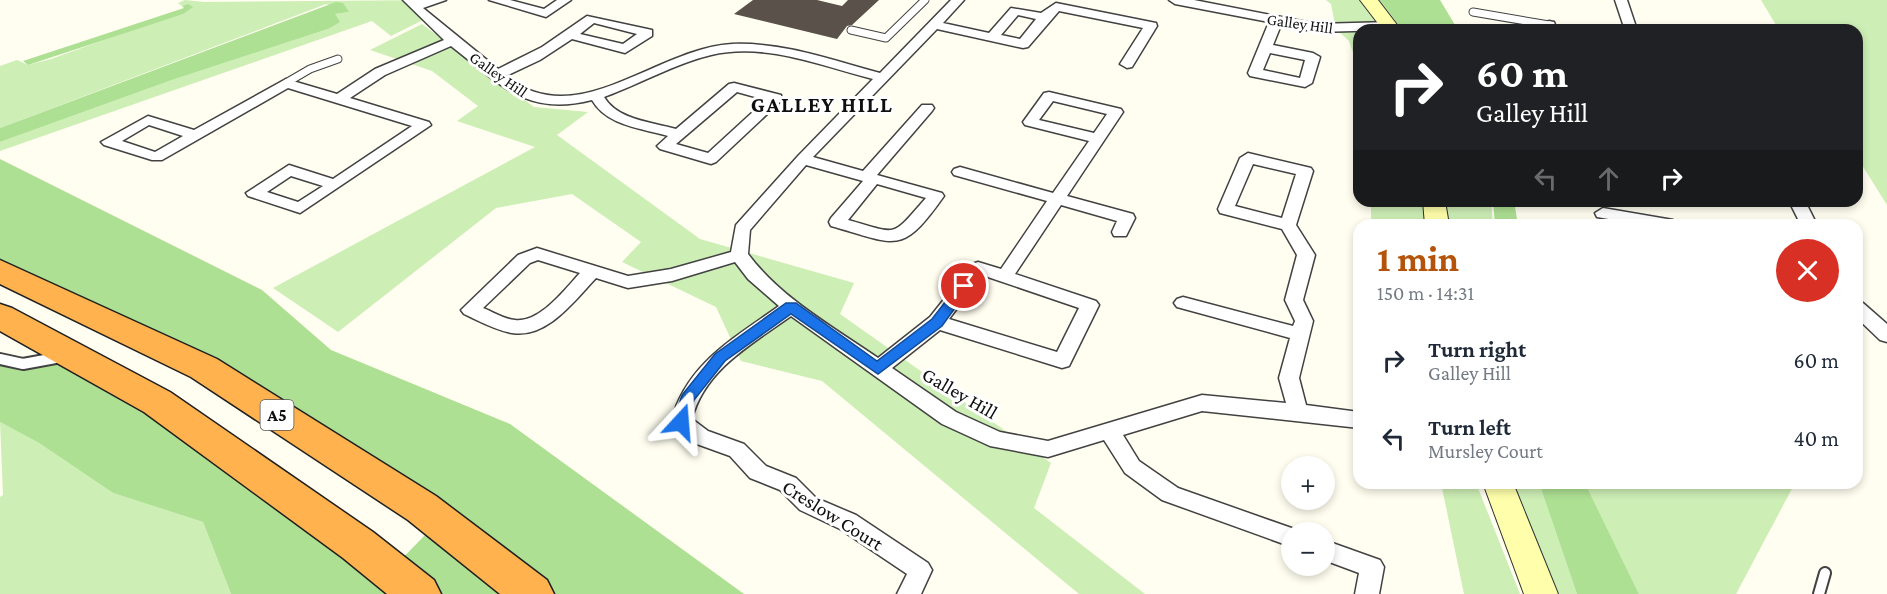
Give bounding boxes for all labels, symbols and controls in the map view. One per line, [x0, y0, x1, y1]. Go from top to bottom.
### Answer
street label: Galley Hill [1266, 10, 1334, 38]
street label: Galley Hill [466, 48, 531, 101]
icon: right [1377, 48, 1455, 126]
text: 60 m [1476, 49, 1568, 96]
district label: GALLEY HILL [751, 92, 893, 117]
text: Galley Hill [1476, 98, 1588, 128]
icon: left [1529, 162, 1562, 195]
icon: ahead [1592, 162, 1625, 195]
icon: right [1655, 162, 1688, 195]
text: 1 min [1377, 239, 1459, 279]
button: close [1776, 239, 1839, 302]
pin [938, 260, 989, 311]
icon: arrive [947, 269, 980, 302]
text: 150 m · 14:31 [1377, 282, 1474, 304]
text: Turn right [1428, 337, 1526, 362]
icon: right [1377, 344, 1410, 377]
text: 60 m [1794, 348, 1839, 373]
text: Galley Hill [1428, 362, 1511, 384]
street label: Galley Hill [918, 363, 1001, 424]
position arrow [649, 390, 713, 454]
road number: A5 [260, 400, 294, 430]
text: Turn left [1428, 415, 1511, 440]
icon: left [1377, 422, 1410, 455]
text: 40 m [1794, 426, 1839, 451]
text: Mursley Court [1428, 440, 1543, 462]
map controls [1281, 456, 1335, 576]
button: + [1281, 456, 1335, 510]
street label: Creslow Court [779, 475, 888, 555]
button: − [1281, 522, 1335, 576]

